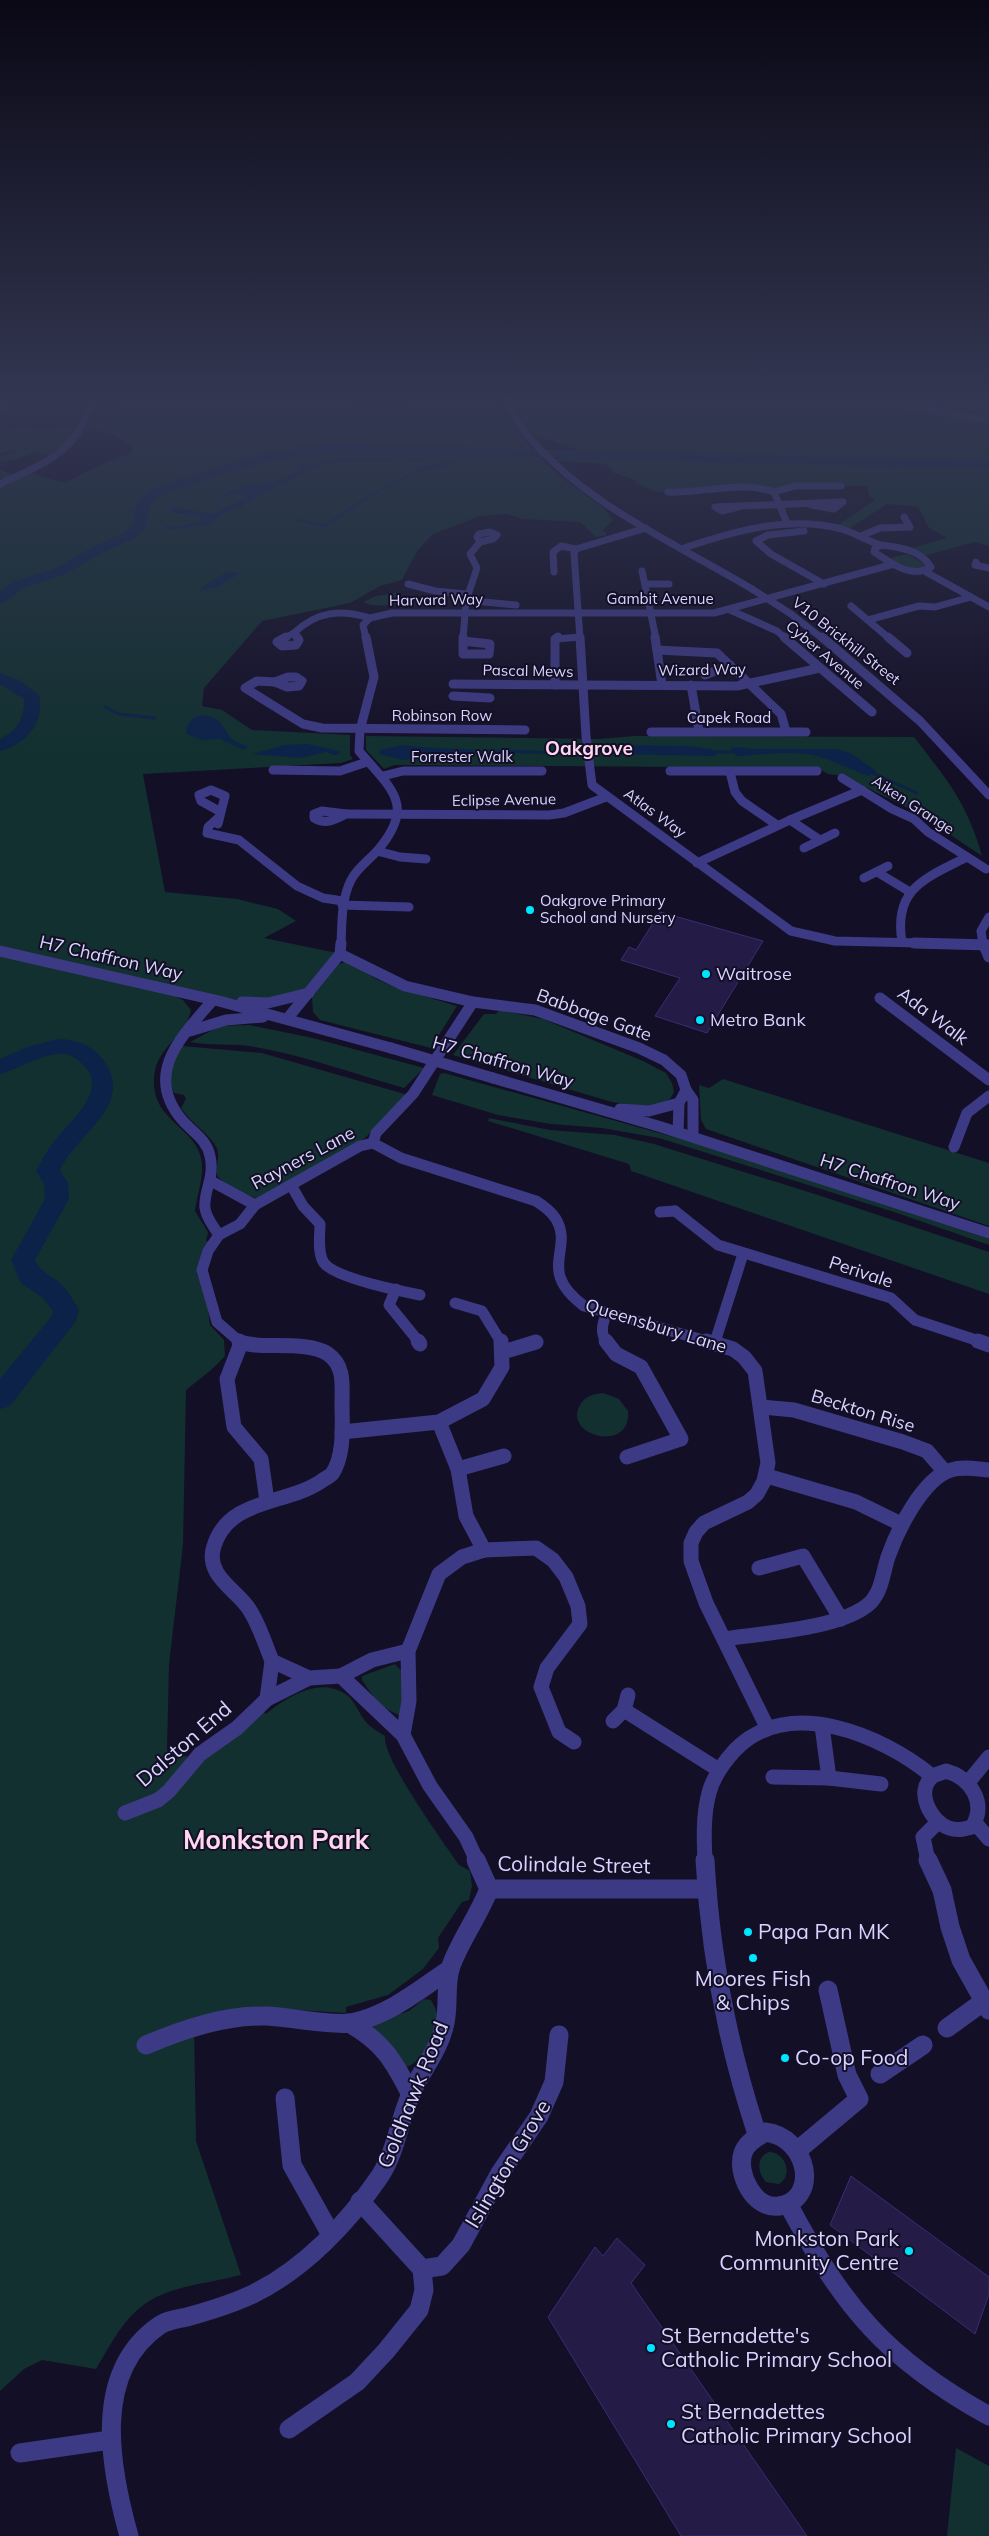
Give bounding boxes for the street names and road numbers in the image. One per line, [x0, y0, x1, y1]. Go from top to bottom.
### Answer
street label: Harvard Way [389, 589, 483, 610]
street label: Gambit Avenue [606, 589, 714, 608]
street label: V10 Brickhill Street [789, 593, 904, 689]
street label: Cyber Avenue [782, 616, 868, 693]
street label: Wizard Way [658, 659, 746, 680]
street label: Pascal Mews [482, 660, 574, 681]
street label: Robinson Row [392, 706, 492, 725]
street label: Capek Road [687, 708, 771, 727]
street label: Forrester Walk [411, 747, 513, 766]
street label: Aiken Grange [869, 771, 958, 838]
street label: Atlas Way [620, 784, 690, 842]
street label: Eclipse Avenue [452, 789, 556, 810]
street label: H7 Chaffron Way [37, 930, 185, 985]
street label: Ada Walk [893, 982, 974, 1050]
street label: Babbage Gate [534, 983, 655, 1046]
street label: H7 Chaffron Way [430, 1030, 577, 1093]
street label: Rayners Lane [247, 1121, 359, 1194]
street label: H7 Chaffron Way [817, 1148, 964, 1215]
street label: Perivale [826, 1250, 896, 1293]
street label: Queensbury Lane [583, 1293, 730, 1358]
street label: Beckton Rise [809, 1384, 918, 1437]
street label: Dalston End [130, 1695, 236, 1792]
street label: Colindale Street [497, 1850, 651, 1878]
street label: Goldhawk Road [371, 2018, 453, 2172]
street label: Islington Grove [459, 2095, 556, 2232]

